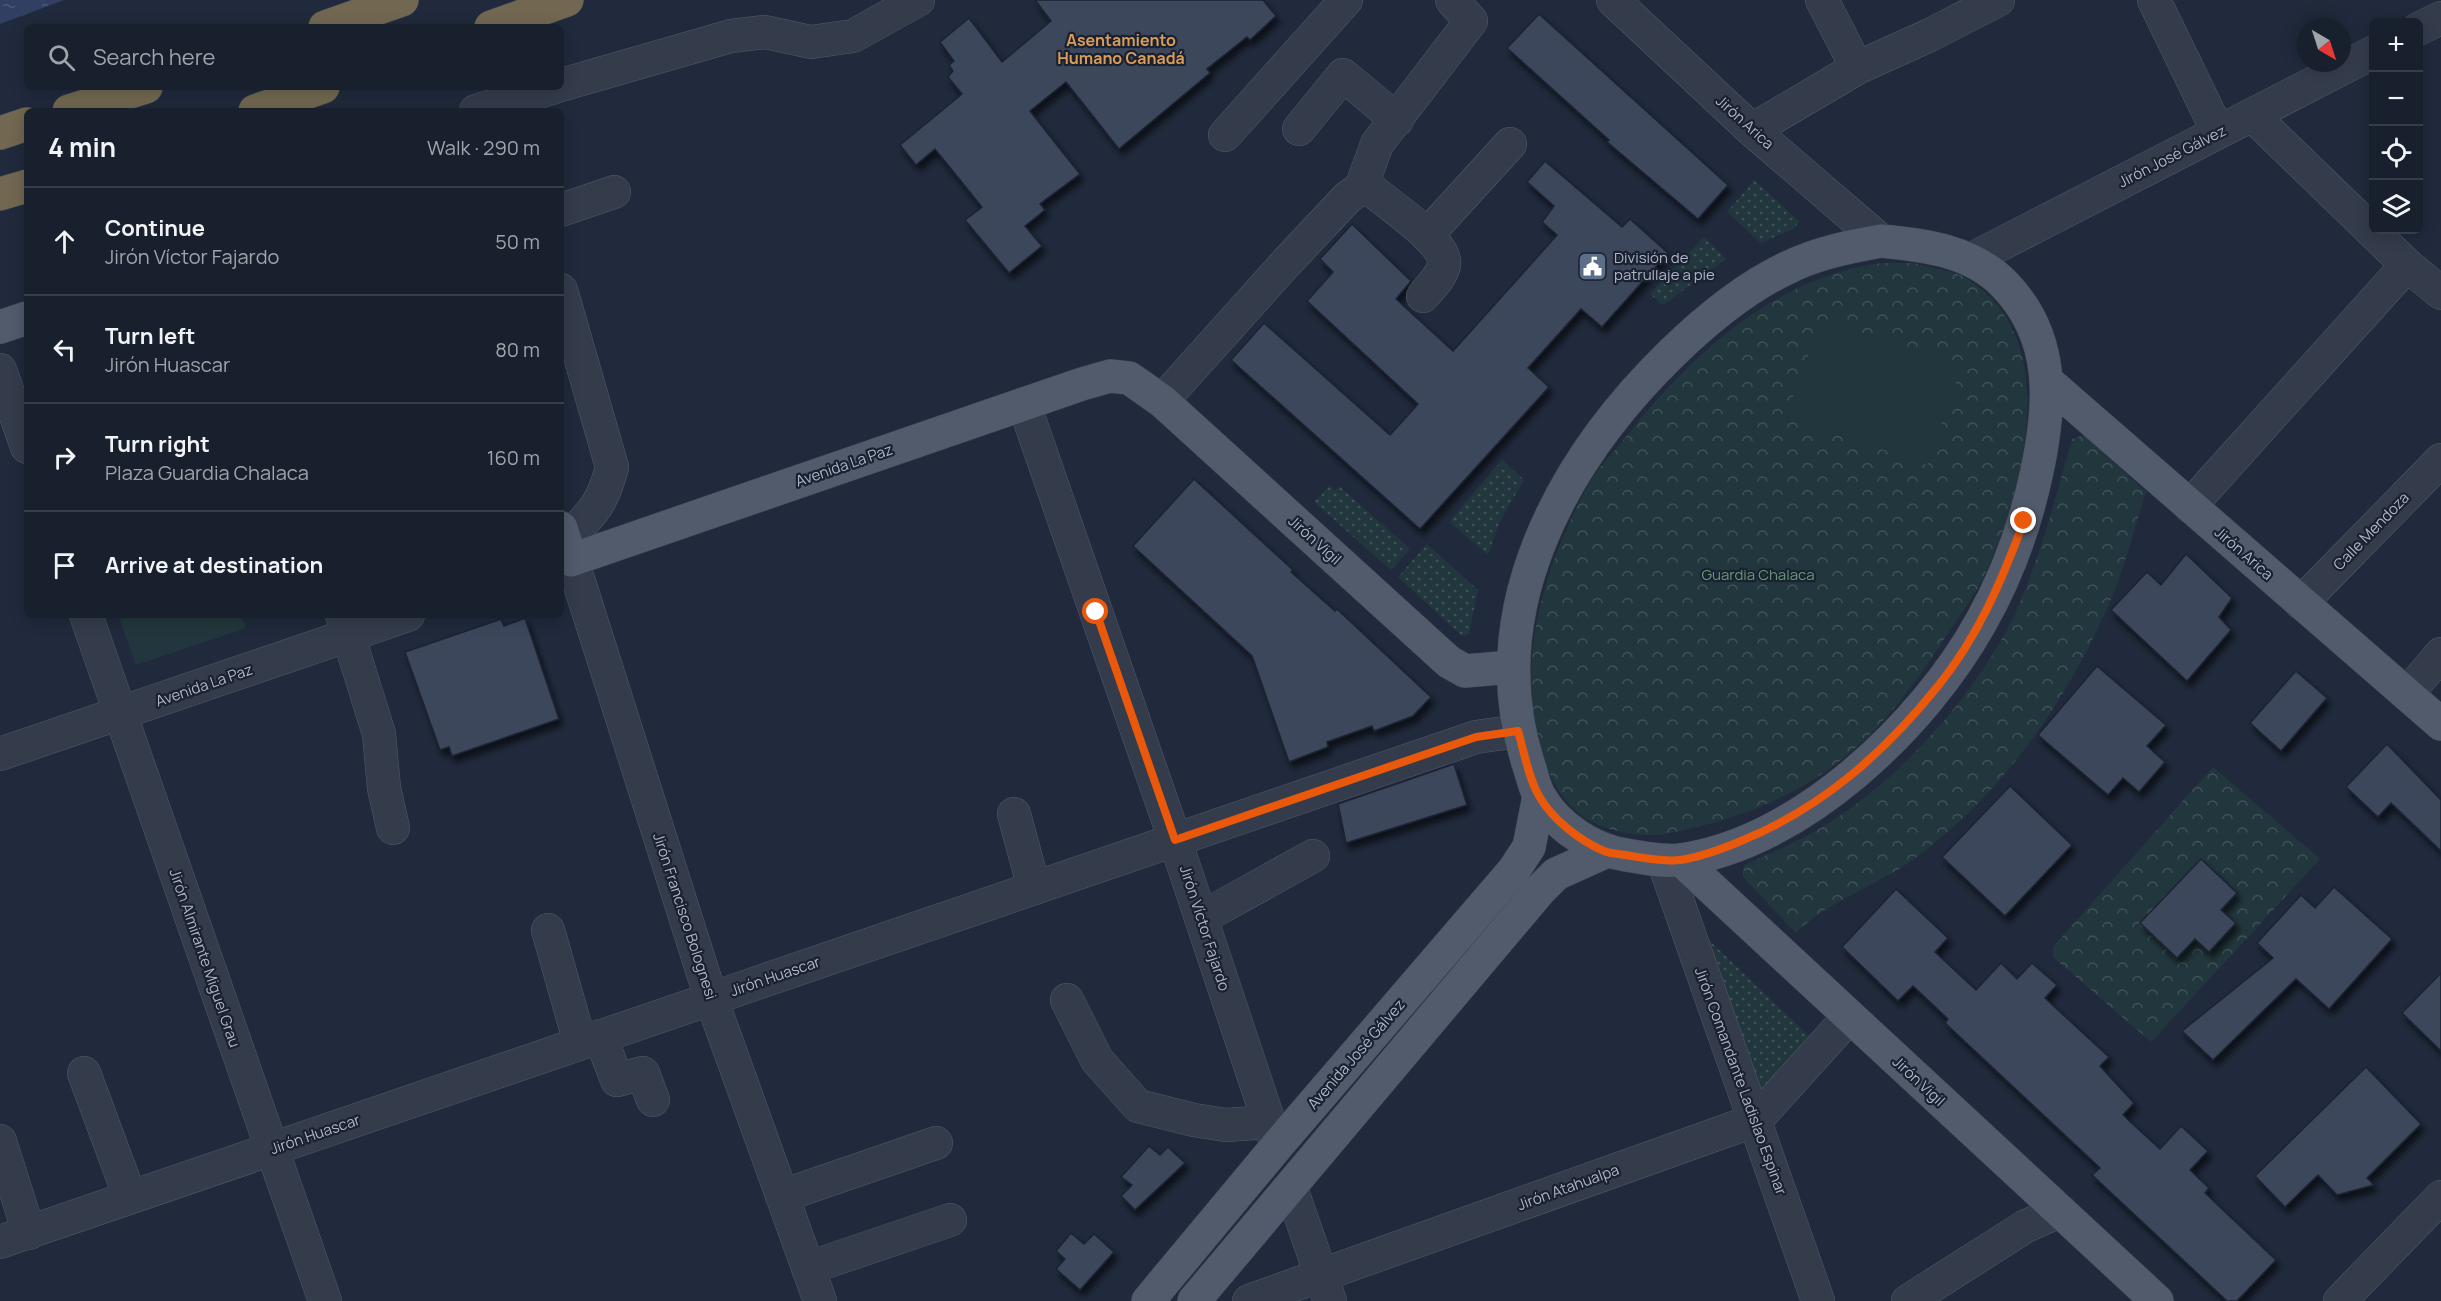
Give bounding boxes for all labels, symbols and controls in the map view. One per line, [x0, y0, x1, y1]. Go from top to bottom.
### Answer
north arrow [2297, 18, 2351, 72]
map controls [2369, 18, 2423, 234]
button: + [2369, 18, 2423, 72]
search box [24, 24, 564, 90]
district label: Asentamiento Humano Canadá [1057, 29, 1185, 69]
icon: search [45, 41, 78, 74]
text: Search here [93, 42, 215, 72]
button: − [2369, 72, 2423, 126]
street label: Jirón Arica [1711, 90, 1779, 154]
street label: Jirón José Gálvez [2115, 120, 2230, 192]
button: locate [2369, 126, 2423, 180]
text: 4 min [48, 129, 116, 165]
text: Walk · 290 m [427, 134, 540, 161]
button: layers [2369, 180, 2423, 234]
text: Continue [105, 213, 205, 243]
icon: ahead [48, 225, 81, 258]
text: 50 m [495, 228, 540, 255]
text: Jirón Víctor Fajardo [105, 243, 279, 270]
place label: División de patrullaje a pie [1614, 247, 1715, 285]
public building icon: División de patrullaje a pie [1577, 250, 1609, 282]
text: Turn left [105, 321, 195, 351]
icon: left [48, 333, 81, 366]
text: 80 m [495, 336, 540, 363]
text: Jirón Huascar [105, 351, 230, 378]
text: Turn right [105, 429, 210, 459]
street label: Avenida La Paz [793, 439, 895, 491]
icon: right [48, 441, 81, 474]
text: 160 m [487, 444, 540, 471]
text: Plaza Guardia Chalaca [105, 459, 309, 486]
street label: Calle Mendoza [2328, 487, 2414, 575]
route end [2010, 507, 2036, 533]
street label: Jirón Vigil [1284, 511, 1346, 569]
street label: Jirón Arica [2210, 522, 2278, 584]
icon: arrive [48, 549, 81, 582]
text: Arrive at destination [105, 550, 323, 580]
park label: Guardia Chalaca [1701, 564, 1815, 585]
route start [1082, 598, 1108, 624]
street label: Avenida La Paz [153, 659, 255, 711]
street label: Jirón Francisco Bolognesi [648, 830, 722, 1002]
street label: Jirón Víctor Fajardo [1175, 863, 1235, 994]
street label: Jirón Almirante Miguel Grau [165, 866, 245, 1050]
street label: Jirón Huascar [727, 951, 823, 1001]
street label: Jirón Comandante Ladislao Espinar [1690, 964, 1792, 1198]
street label: Avenida José Gálvez [1302, 995, 1410, 1113]
street label: Jirón Vigil [1888, 1051, 1950, 1111]
street label: Jirón Huascar [267, 1109, 363, 1159]
street label: Jirón Atahualpa [1514, 1159, 1622, 1215]

